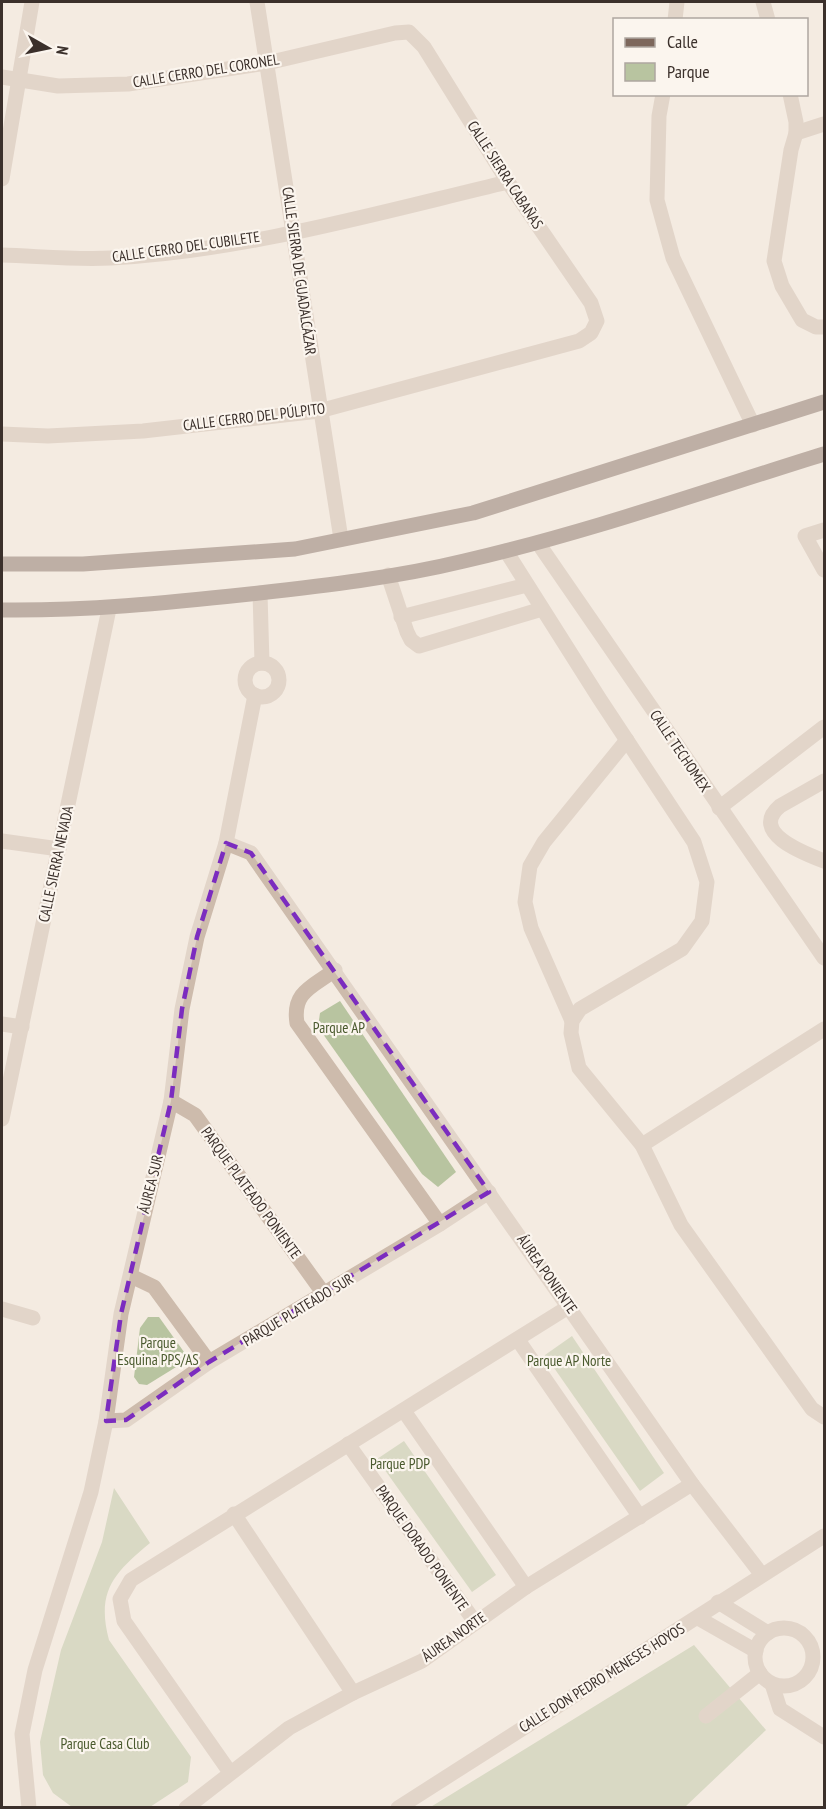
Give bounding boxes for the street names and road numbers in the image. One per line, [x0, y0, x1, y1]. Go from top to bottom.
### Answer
street label: CALLE CERRO DEL CORONEL [131, 49, 281, 91]
street label: CALLE SIERRA CABAÑAS [463, 117, 547, 232]
street label: CALLE SIERRA DE GUADALCÁZAR [278, 186, 321, 356]
street label: CALLE CERRO DEL CUBILETE [111, 227, 261, 266]
street label: CALLE CERRO DEL PÚLPITO [182, 398, 326, 435]
street label: CALLE TECHOMEX [646, 706, 715, 796]
street label: CALLE SIERRA NEVADA [34, 803, 77, 924]
street label: PARQUE PLATEADO PONIENTE [197, 1123, 306, 1262]
street label: ÁUREA SUR [134, 1153, 167, 1215]
street label: ÁUREA PONIENTE [513, 1230, 582, 1317]
street label: PARQUE PLATEADO SUR [239, 1269, 357, 1350]
street label: PARQUE DORADO PONIENTE [372, 1481, 473, 1614]
street label: ÁUREA NORTE [418, 1608, 490, 1666]
street label: CALLE DON PEDRO MENESES HOYOS [515, 1619, 688, 1737]

